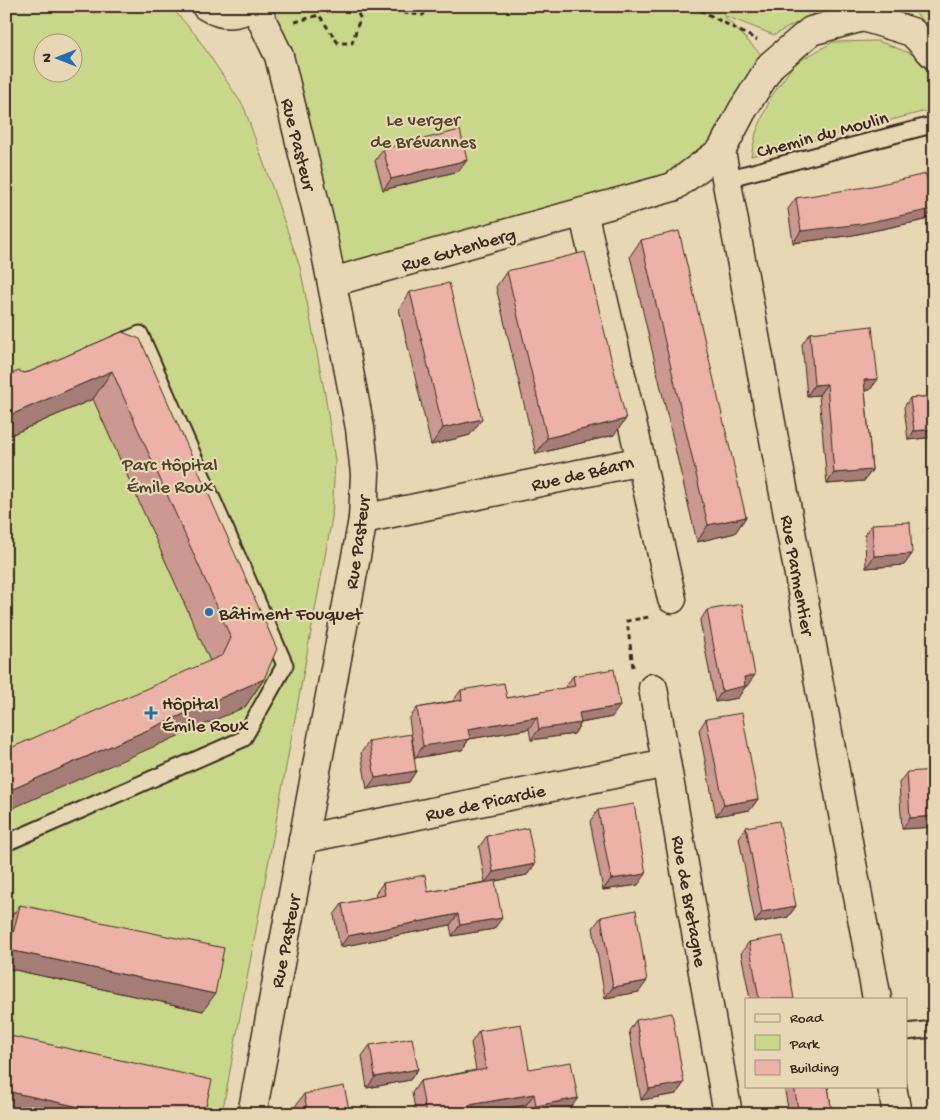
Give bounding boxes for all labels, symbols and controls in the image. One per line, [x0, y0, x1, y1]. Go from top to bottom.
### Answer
north arrow [32, 32, 82, 82]
text: N [39, 53, 56, 63]
street label: Rue Pasteur [274, 96, 320, 196]
street label: Chemin du Moulin [755, 108, 891, 165]
park label: Le verger de Brévannes [370, 110, 477, 155]
street label: Rue Gutenberg [399, 224, 519, 279]
street label: Rue de Béarn [529, 452, 636, 498]
park label: Parc Hôpital Émile Roux [121, 455, 218, 500]
street label: Rue Pasteur [342, 492, 378, 591]
street label: Rue Parmentier [774, 514, 818, 640]
place label: Bâtiment Fouquet [218, 604, 364, 627]
marker: Bâtiment Fouquet [203, 606, 215, 618]
place label: Hôpital Émile Roux [162, 694, 249, 739]
marker: Hôpital Émile Roux [144, 706, 158, 720]
street label: Rue de Picardie [424, 780, 548, 828]
street label: Rue de Bretagne [665, 834, 710, 969]
street label: Rue Pasteur [267, 891, 308, 990]
legend [745, 998, 908, 1088]
text: Road [790, 1010, 824, 1028]
text: Park [789, 1036, 820, 1054]
text: Building [789, 1060, 839, 1078]

